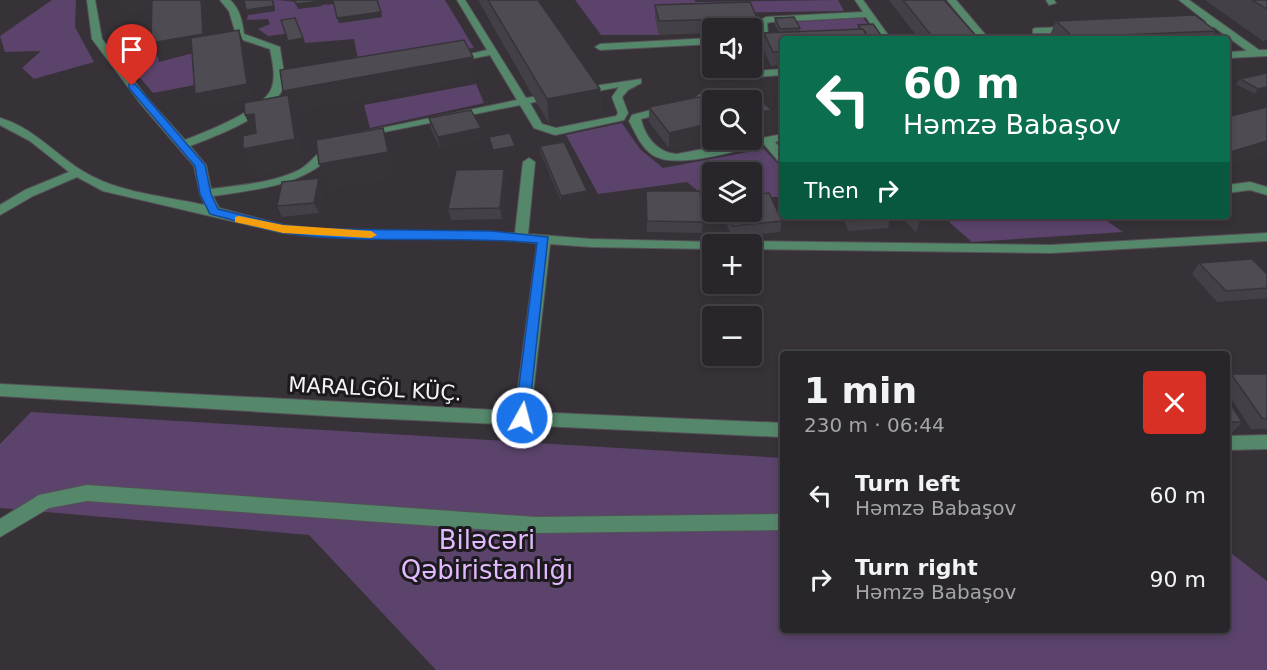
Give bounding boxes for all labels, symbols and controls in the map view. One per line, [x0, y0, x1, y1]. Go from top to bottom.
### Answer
map controls [702, 18, 762, 366]
button: sound [702, 18, 762, 78]
pin [106, 24, 157, 86]
icon: arrive [115, 33, 148, 66]
text: 60 m [903, 59, 1020, 108]
icon: left [804, 60, 882, 138]
button: search [702, 90, 762, 150]
text: Həmzə Babaşov [903, 109, 1121, 140]
button: layers [702, 162, 762, 222]
icon: right [871, 174, 904, 207]
text: Then [804, 178, 859, 203]
button: + [702, 234, 762, 294]
button: − [702, 306, 762, 366]
text: 1 min [804, 370, 917, 411]
street label: MARALGÖL KÜÇ. [288, 371, 462, 406]
button: close [1143, 371, 1206, 434]
position arrow [490, 386, 554, 450]
text: 230 m · 06:44 [804, 413, 945, 437]
text: Turn left [855, 471, 960, 496]
icon: left [804, 479, 837, 512]
text: 60 m [1150, 483, 1206, 508]
text: Həmzə Babaşov [855, 496, 1016, 520]
park label: Biləcəri Qəbiristanlığı [401, 525, 573, 585]
text: Turn right [855, 555, 978, 580]
icon: right [804, 563, 837, 596]
text: 90 m [1150, 567, 1206, 592]
text: Həmzə Babaşov [855, 580, 1016, 604]

